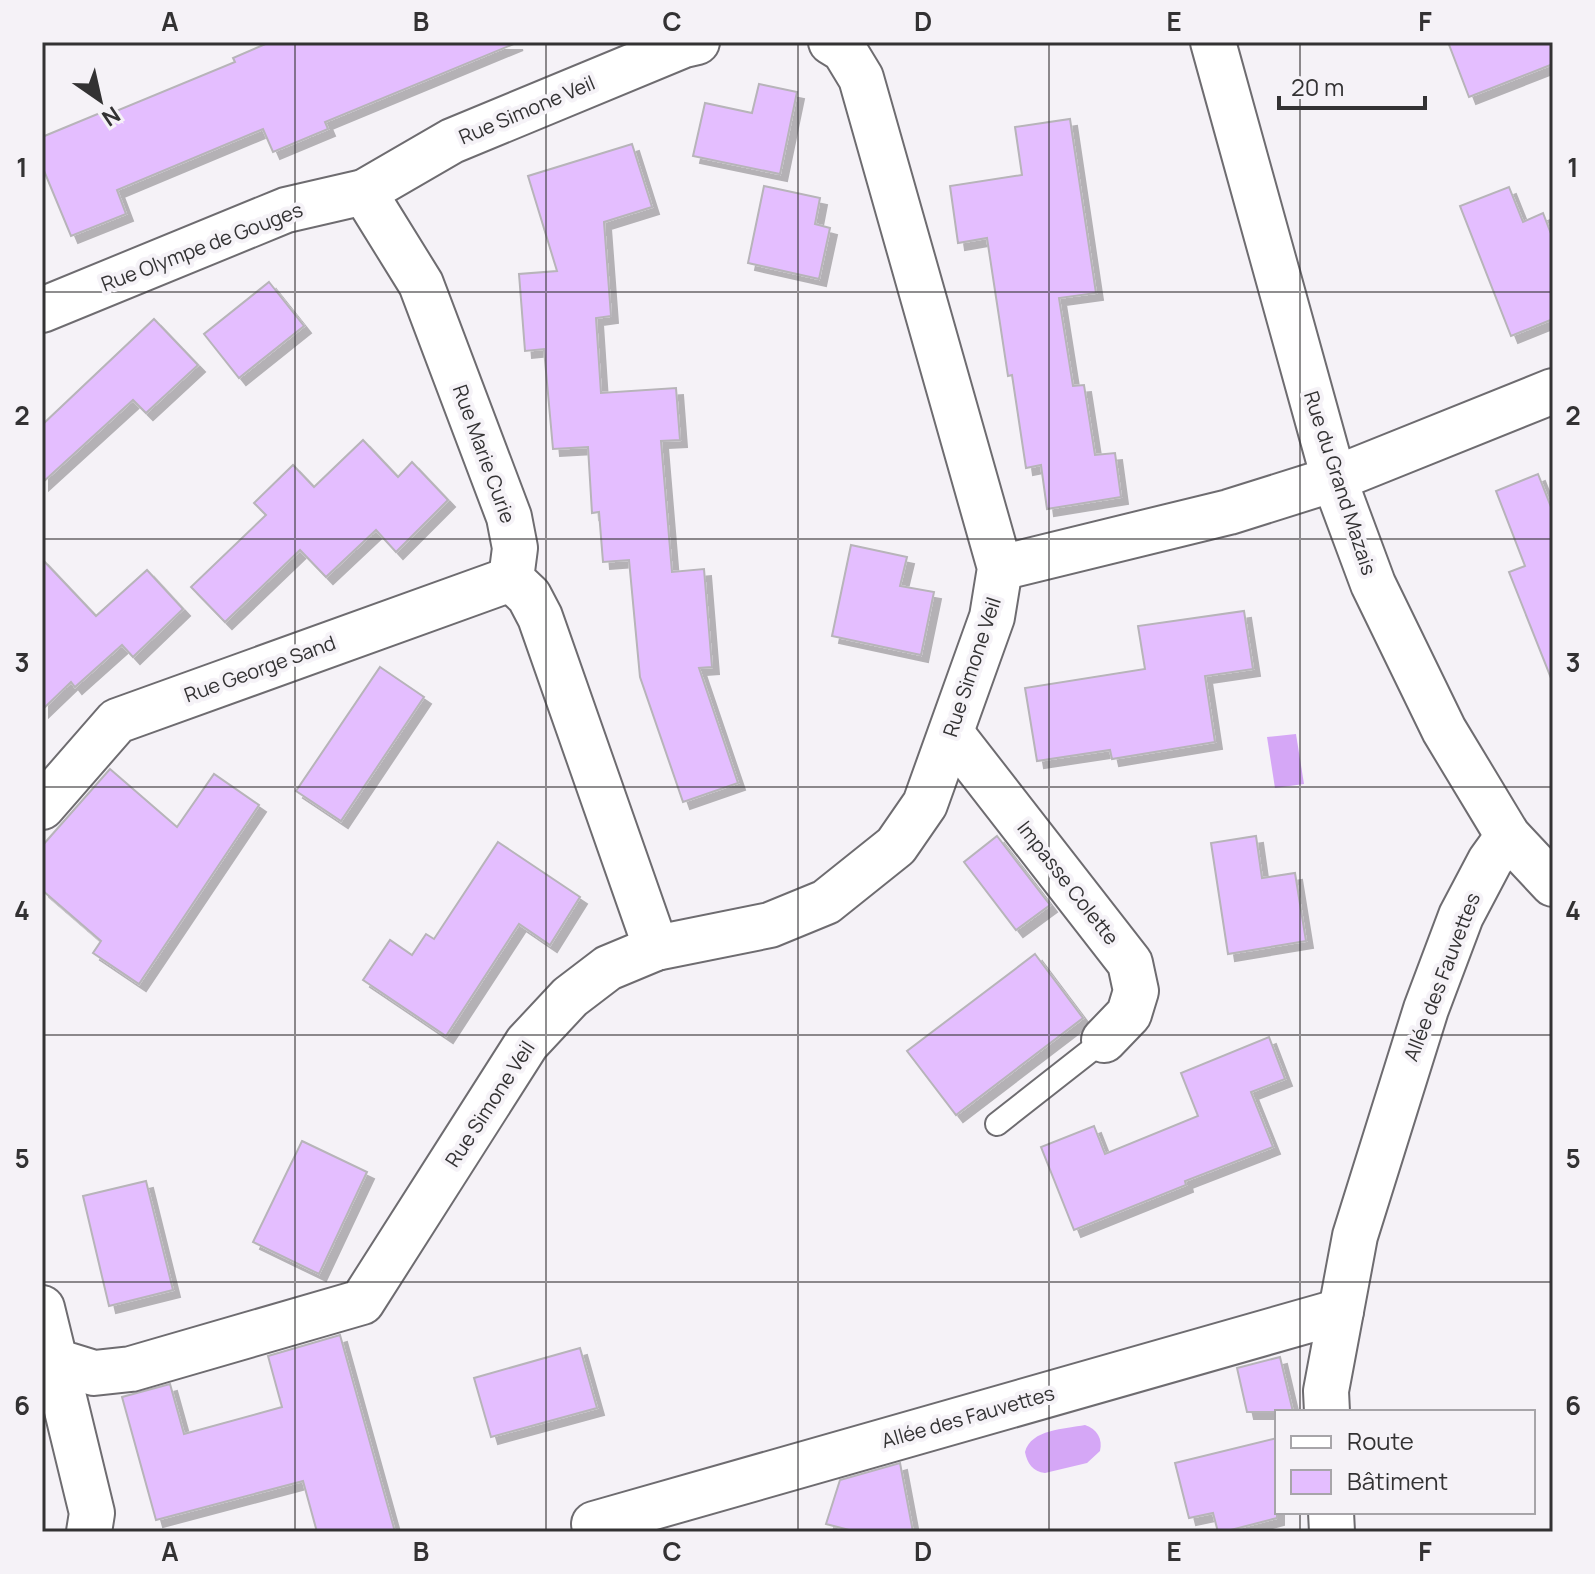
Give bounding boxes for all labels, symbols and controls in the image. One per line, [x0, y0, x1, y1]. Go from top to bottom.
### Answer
text: A [161, 3, 179, 39]
text: B [413, 3, 429, 39]
text: C [662, 3, 682, 39]
text: D [914, 3, 932, 39]
text: E [1166, 3, 1182, 39]
text: F [1418, 3, 1432, 39]
north arrow [60, 60, 140, 140]
scale bar [1279, 60, 1425, 110]
street label: Rue Simone Veil [455, 69, 599, 150]
text: 20 m [1291, 70, 1344, 103]
text: N [96, 100, 126, 133]
text: 1 [16, 149, 28, 185]
text: 1 [1567, 149, 1579, 185]
street label: Rue Olympe de Gouges [97, 196, 306, 297]
street label: Rue Marie Curie [447, 381, 522, 527]
street label: Rue du Grand Mazais [1298, 387, 1383, 578]
text: 2 [14, 397, 30, 433]
text: 2 [1565, 397, 1581, 433]
street label: Rue Simone Veil [936, 594, 1007, 740]
street label: Rue George Sand [180, 629, 339, 708]
text: 3 [14, 644, 30, 680]
text: 3 [1565, 644, 1581, 680]
street label: Impasse Colette [1011, 815, 1125, 950]
street label: Allée des Fauvettes [1397, 889, 1486, 1065]
text: 4 [14, 892, 30, 928]
text: 4 [1565, 892, 1581, 928]
street label: Rue Simone Veil [439, 1035, 540, 1172]
text: 5 [14, 1140, 30, 1176]
text: 5 [1565, 1140, 1581, 1176]
street label: Allée des Fauvettes [878, 1379, 1057, 1454]
text: 6 [14, 1387, 30, 1423]
text: 6 [1565, 1387, 1581, 1423]
legend [1275, 1410, 1535, 1514]
text: Route [1347, 1424, 1414, 1457]
text: Bâtiment [1347, 1464, 1448, 1497]
text: A [161, 1533, 179, 1569]
text: B [413, 1533, 429, 1569]
text: C [662, 1533, 682, 1569]
text: D [914, 1533, 932, 1569]
text: E [1166, 1533, 1182, 1569]
text: F [1418, 1533, 1432, 1569]

